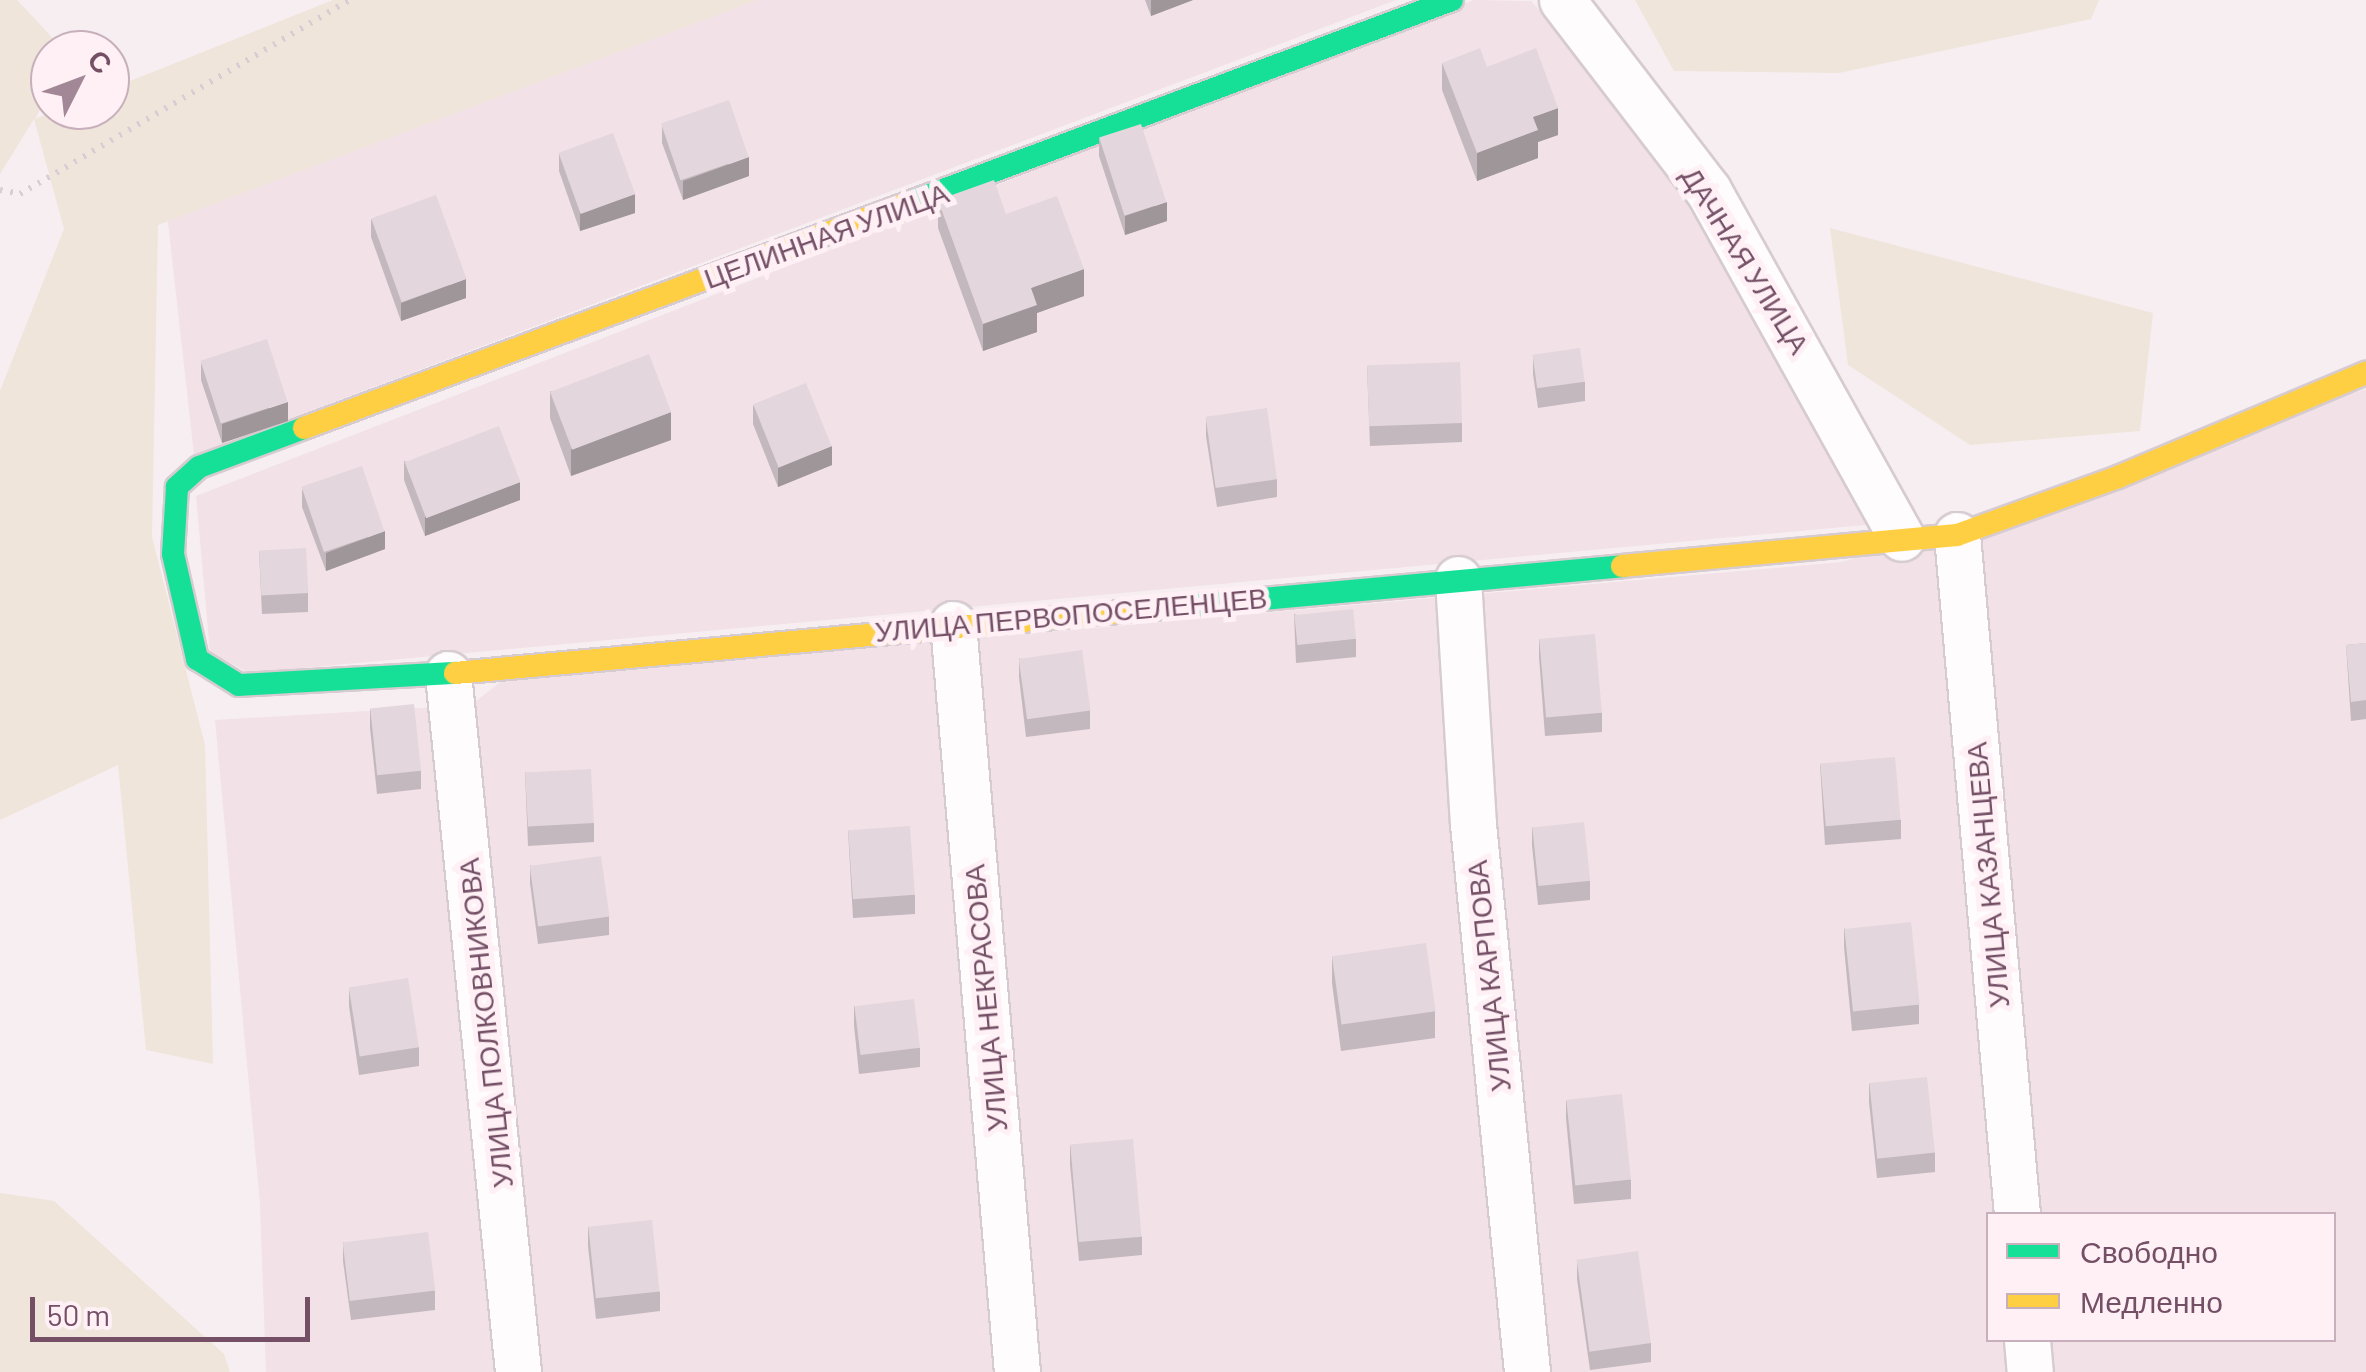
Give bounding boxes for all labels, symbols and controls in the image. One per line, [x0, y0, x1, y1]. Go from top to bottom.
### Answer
north arrow [30, 30, 130, 130]
text: С [81, 42, 120, 80]
street label: ДАЧНАЯ УЛИЦА [1675, 161, 1817, 359]
street label: ЦЕЛИННАЯ УЛИЦА [699, 175, 953, 295]
street label: УЛИЦА ПЕРВОПОСЕЛЕНЦЕВ [874, 580, 1268, 648]
street label: УЛИЦА КАЗАНЦЕВА [1959, 741, 2015, 1009]
street label: УЛИЦА ПОЛКОВНИКОВА [451, 856, 519, 1190]
street label: УЛИЦА КАРПОВА [1459, 859, 1517, 1093]
street label: УЛИЦА НЕКРАСОВА [957, 863, 1013, 1133]
legend [1986, 1212, 2336, 1342]
text: Свободно [2080, 1233, 2218, 1269]
scale bar [35, 1277, 315, 1339]
text: Медленно [2080, 1283, 2223, 1319]
text: 50 m [47, 1296, 110, 1332]

